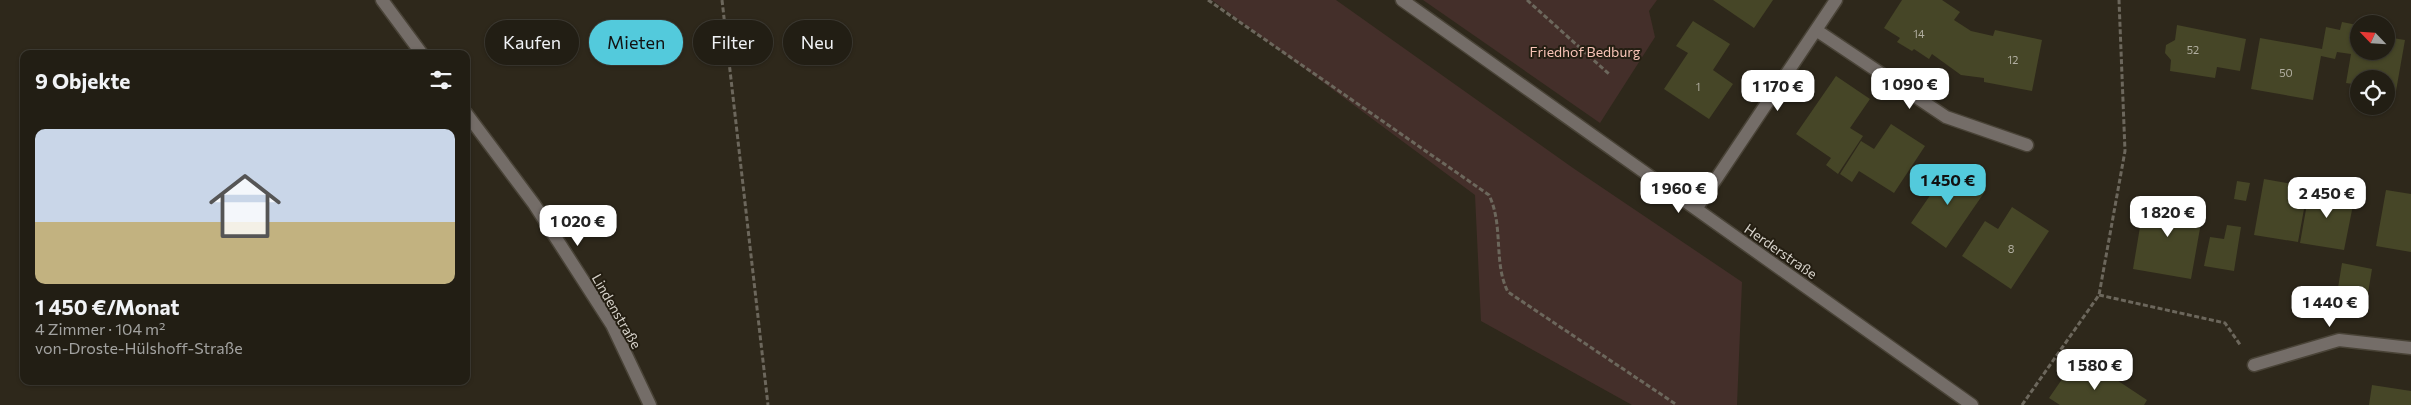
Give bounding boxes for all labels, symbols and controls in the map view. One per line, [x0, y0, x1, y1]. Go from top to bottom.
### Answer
north arrow [2350, 15, 2395, 60]
map controls [2350, 15, 2395, 115]
chip: Kaufen [485, 20, 579, 65]
chip: Mieten [589, 20, 683, 65]
chip: Filter [693, 20, 773, 65]
chip: Neu [783, 20, 852, 65]
house number: 14 [1913, 27, 1925, 40]
park label: Friedhof Bedburg [1530, 43, 1641, 60]
house number: 52 [2187, 43, 2199, 56]
house number: 12 [2008, 53, 2018, 66]
icon: filters [427, 66, 455, 94]
house number: 50 [2279, 66, 2293, 79]
text: 9 Objekte [35, 68, 130, 93]
pin: 1 090 € [1864, 68, 1956, 110]
pin: 1 170 € [1732, 70, 1824, 112]
button: locate [2350, 70, 2395, 115]
text: 1 090 € [1882, 74, 1938, 93]
text: 1 170 € [1752, 76, 1804, 95]
house number: 1 [1696, 80, 1700, 93]
icon: home [200, 161, 290, 251]
pin: 1 450 € [1902, 164, 1994, 206]
text: 1 450 € [1921, 170, 1975, 189]
pin: 1 960 € [1633, 172, 1725, 214]
pin: 2 450 € [2281, 176, 2373, 219]
text: 1 960 € [1652, 178, 1707, 197]
text: 2 450 € [2299, 183, 2355, 202]
pin: 1 820 € [2122, 196, 2214, 238]
text: 1 820 € [2141, 202, 2195, 221]
pin: 1 020 € [532, 204, 624, 247]
text: 1 020 € [551, 211, 605, 230]
street label: Herderstraße [1741, 220, 1821, 282]
house number: 8 [2008, 242, 2015, 255]
street label: Lindenstraße [589, 270, 645, 352]
pin: 1 440 € [2284, 286, 2376, 328]
text: 1 440 € [2303, 292, 2357, 311]
text: 1 450 €/Monat [35, 294, 179, 319]
text: 4 Zimmer · 104 m² [35, 319, 166, 338]
text: von-Droste-Hülshoff-Straße [35, 338, 243, 357]
pin: 1 580 € [2049, 348, 2141, 391]
text: 1 580 € [2068, 355, 2122, 374]

